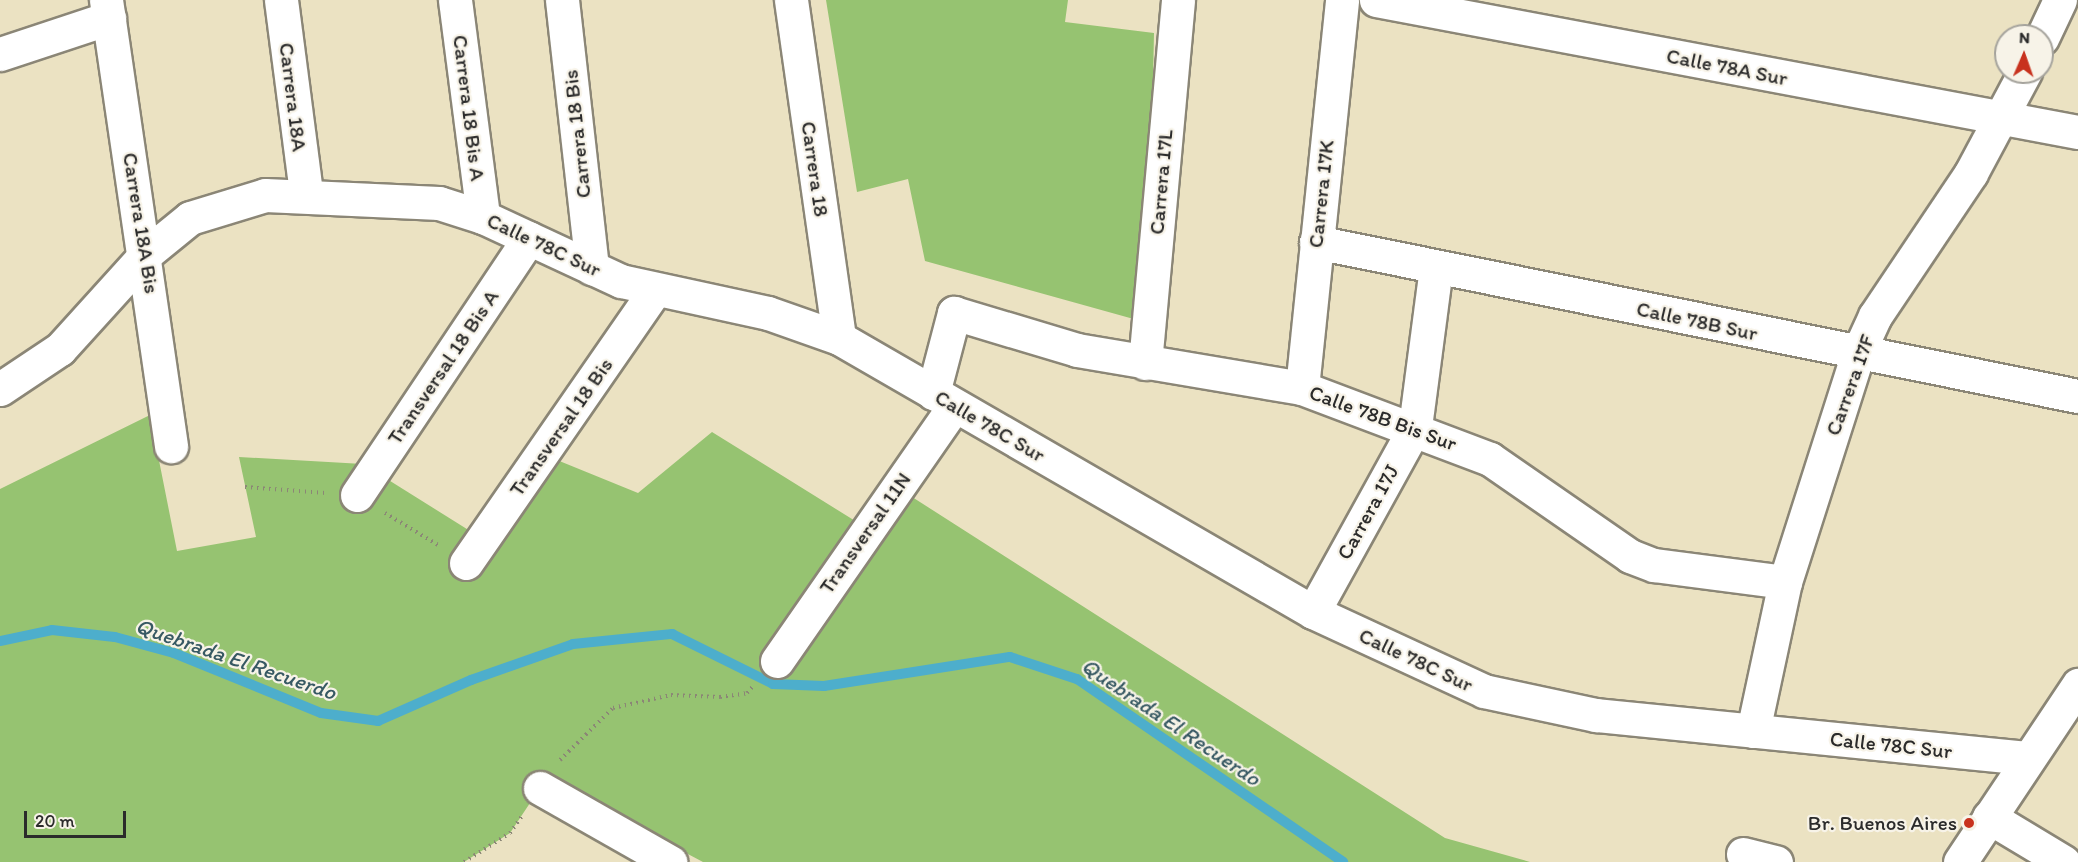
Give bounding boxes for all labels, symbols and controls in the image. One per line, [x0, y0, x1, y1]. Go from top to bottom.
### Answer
north arrow [1994, 24, 2054, 84]
text: N [2019, 28, 2030, 47]
street label: Carrera 18 Bis A [448, 33, 490, 183]
street label: Carrera 18A [274, 41, 312, 153]
street label: Calle 78A Sur [1664, 43, 1790, 91]
street label: Carrera 18 Bis [558, 69, 596, 199]
street label: Carrera 18 [796, 120, 834, 218]
street label: Carrera 17L [1144, 128, 1178, 236]
street label: Carrera 17K [1303, 139, 1339, 249]
street label: Carrera 18A Bis [117, 151, 165, 295]
street label: Calle 78C Sur [483, 208, 605, 282]
street label: Transversal 18 Bis A [382, 285, 504, 449]
street label: Calle 78B Sur [1634, 296, 1760, 346]
street label: Carrera 17F [1820, 331, 1880, 439]
street label: Transversal 18 Bis [504, 353, 618, 501]
street label: Calle 78B Bis Sur [1305, 379, 1461, 457]
street label: Calle 78C Sur [930, 384, 1050, 468]
street label: Carrera 17J [1332, 460, 1404, 564]
street label: Transversal 11N [814, 467, 916, 599]
water label: Quebrada El Recuerdo [133, 612, 339, 706]
street label: Calle 78C Sur [1355, 623, 1477, 697]
water label: Quebrada El Recuerdo [1077, 652, 1265, 792]
street label: Calle 78C Sur [1829, 726, 1953, 764]
scale bar [27, 799, 129, 837]
text: 20 m [35, 810, 75, 832]
place label: Br. Buenos Aires [1807, 810, 1957, 836]
marker: Br. Buenos Aires [1962, 816, 1976, 830]

